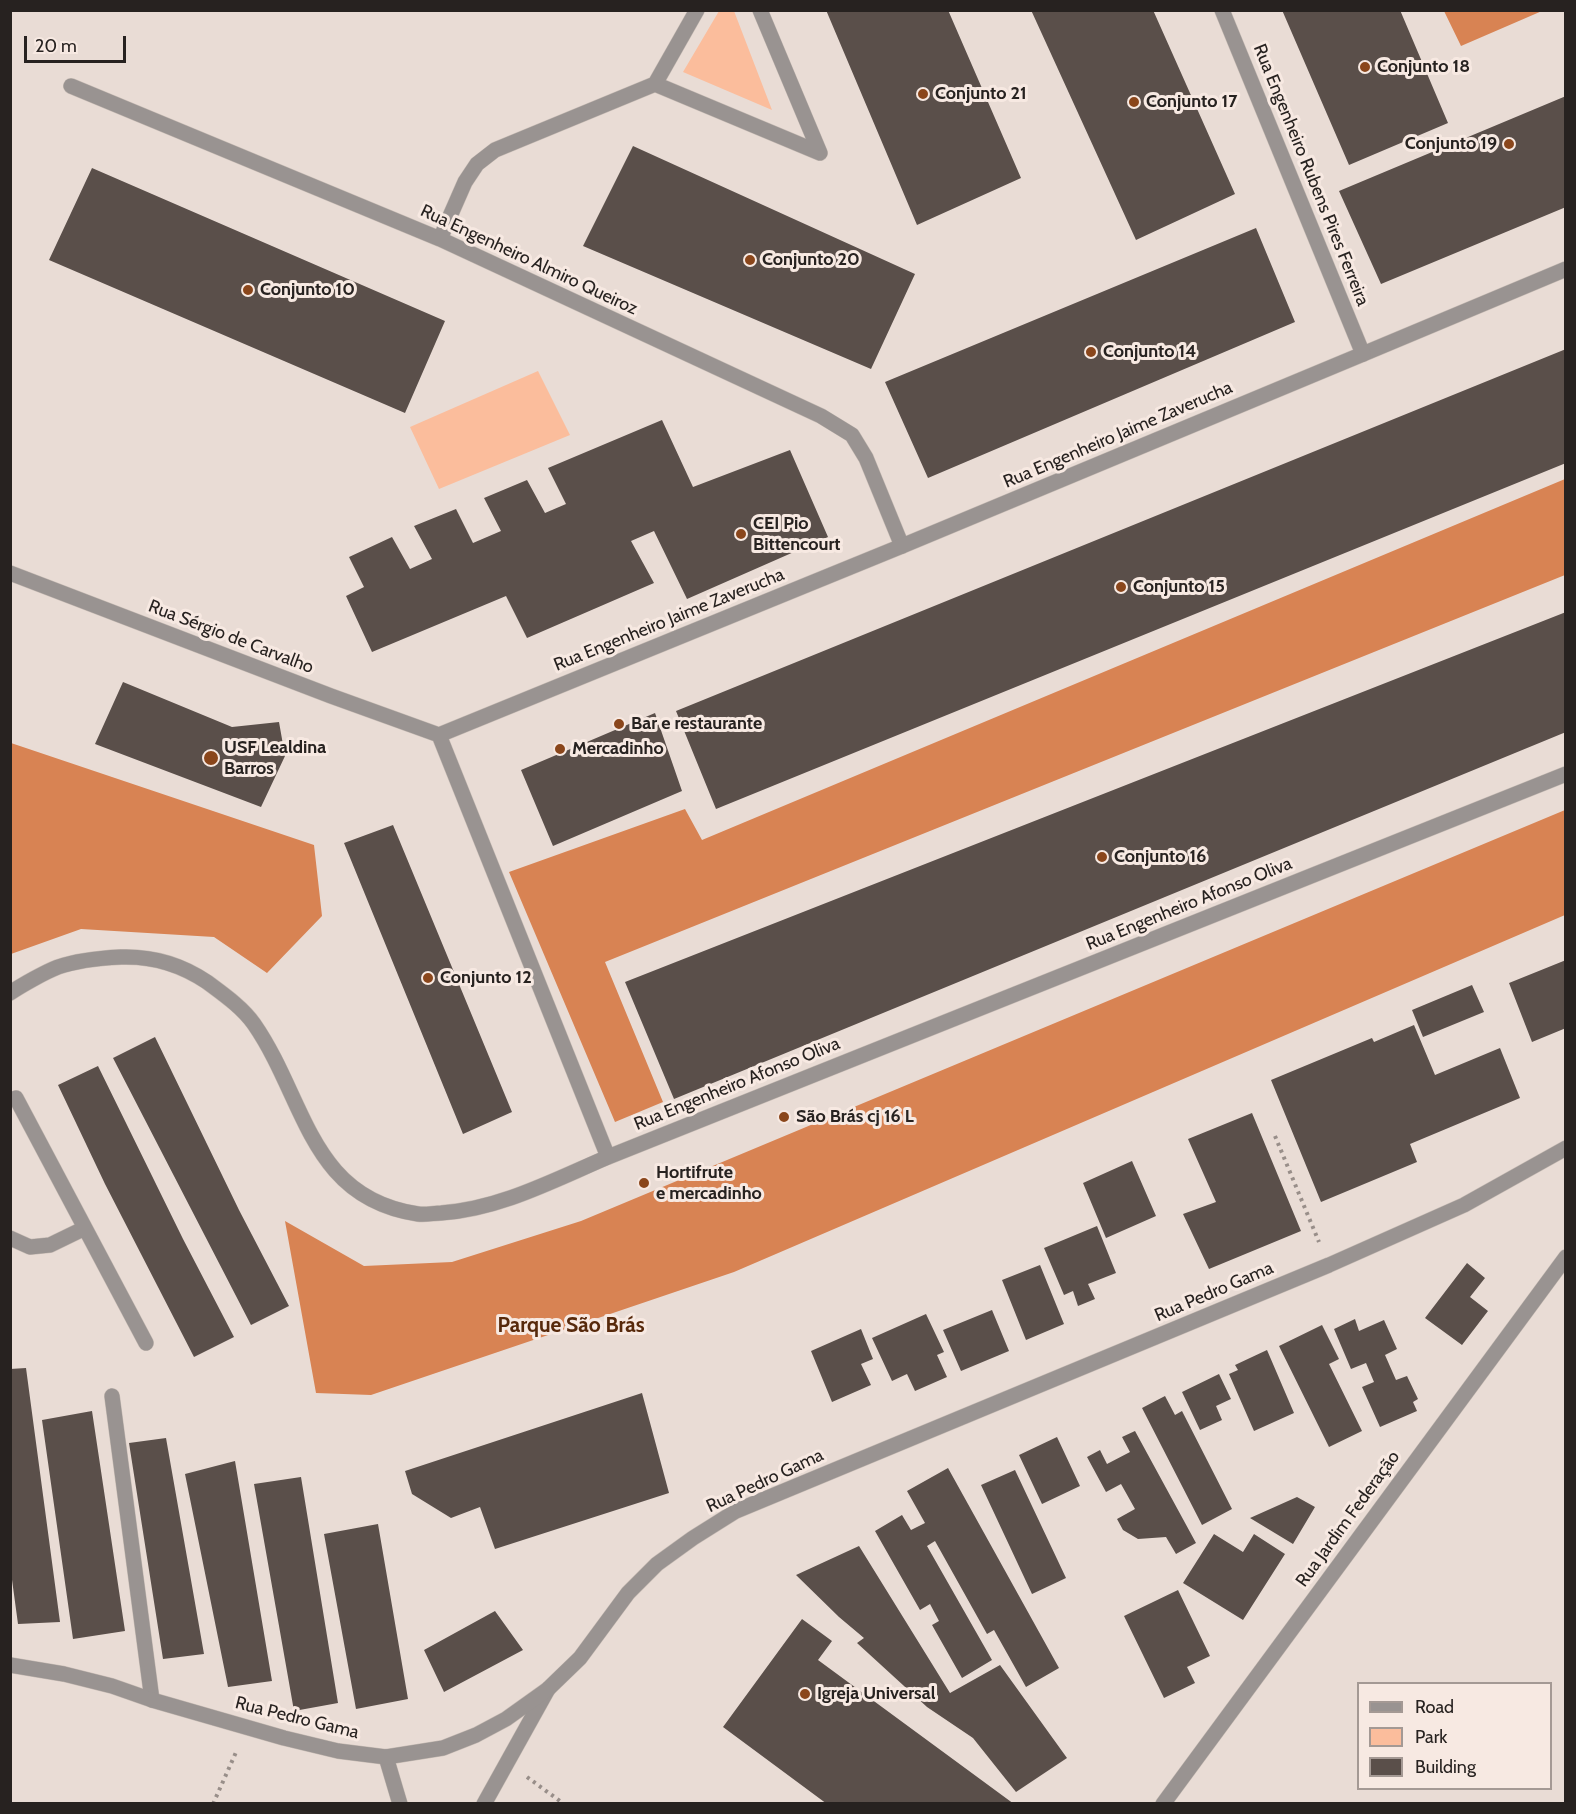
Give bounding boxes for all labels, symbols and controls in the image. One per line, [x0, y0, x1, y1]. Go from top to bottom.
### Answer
scale bar [27, 24, 129, 62]
text: 20 m [35, 35, 77, 57]
street label: Rua Engenheiro Rubens Pires Ferreira [1248, 41, 1374, 309]
place label: Conjunto 18 [1377, 56, 1470, 78]
marker: Conjunto 18 [1358, 60, 1372, 74]
place label: Conjunto 21 [935, 83, 1027, 105]
marker: Conjunto 21 [916, 87, 930, 101]
place label: Conjunto 17 [1146, 91, 1237, 113]
marker: Conjunto 17 [1127, 95, 1141, 109]
place label: Conjunto 19 [1405, 133, 1497, 155]
marker: Conjunto 19 [1502, 137, 1516, 151]
street label: Rua Engenheiro Almiro Queiroz [417, 200, 641, 320]
place label: Conjunto 20 [762, 249, 860, 271]
marker: Conjunto 20 [743, 253, 757, 267]
place label: Conjunto 10 [260, 279, 355, 301]
marker: Conjunto 10 [241, 283, 255, 297]
place label: Conjunto 14 [1103, 341, 1196, 363]
marker: Conjunto 14 [1084, 345, 1098, 359]
street label: Rua Engenheiro Jaime Zaverucha [1000, 377, 1236, 493]
place label: CEI Pio Bittencourt [753, 513, 841, 556]
marker: CEI Pio Bittencourt [734, 527, 748, 541]
street label: Rua Engenheiro Jaime Zaverucha [551, 564, 787, 676]
place label: Conjunto 15 [1133, 576, 1225, 598]
marker: Conjunto 15 [1114, 580, 1128, 594]
street label: Rua Sérgio de Carvalho [145, 596, 317, 678]
place label: Bar e restaurante [631, 713, 762, 735]
marker: Bar e restaurante [612, 717, 626, 731]
place label: USF Lealdina Barros [224, 737, 326, 780]
place label: Mercadinho [572, 738, 664, 760]
marker: Mercadinho [553, 742, 567, 756]
marker: USF Lealdina Barros [202, 749, 220, 767]
place label: Conjunto 16 [1114, 846, 1206, 868]
marker: Conjunto 16 [1095, 850, 1109, 864]
street label: Rua Engenheiro Afonso Oliva [1083, 853, 1295, 955]
place label: Conjunto 12 [440, 967, 532, 989]
marker: Conjunto 12 [421, 971, 435, 985]
street label: Rua Engenheiro Afonso Oliva [631, 1033, 843, 1135]
place label: São Brás cj 16 L [796, 1106, 914, 1128]
marker: São Brás cj 16 L [777, 1110, 791, 1124]
place label: Hortifrute e mercadinho [656, 1162, 762, 1204]
marker: Hortifrute e mercadinho [637, 1176, 651, 1190]
street label: Rua Pedro Gama [1152, 1257, 1276, 1327]
district label: Parque São Brás [497, 1313, 645, 1339]
street label: Rua Pedro Gama [703, 1444, 827, 1518]
street label: Rua Jardim Federação [1291, 1447, 1405, 1591]
legend [1357, 1682, 1552, 1790]
place label: Igreja Universal [817, 1683, 935, 1705]
marker: Igreja Universal [798, 1687, 812, 1701]
street label: Rua Pedro Gama [233, 1692, 361, 1744]
text: Road [1415, 1696, 1454, 1718]
text: Park [1415, 1726, 1447, 1748]
text: Building [1415, 1756, 1476, 1778]

